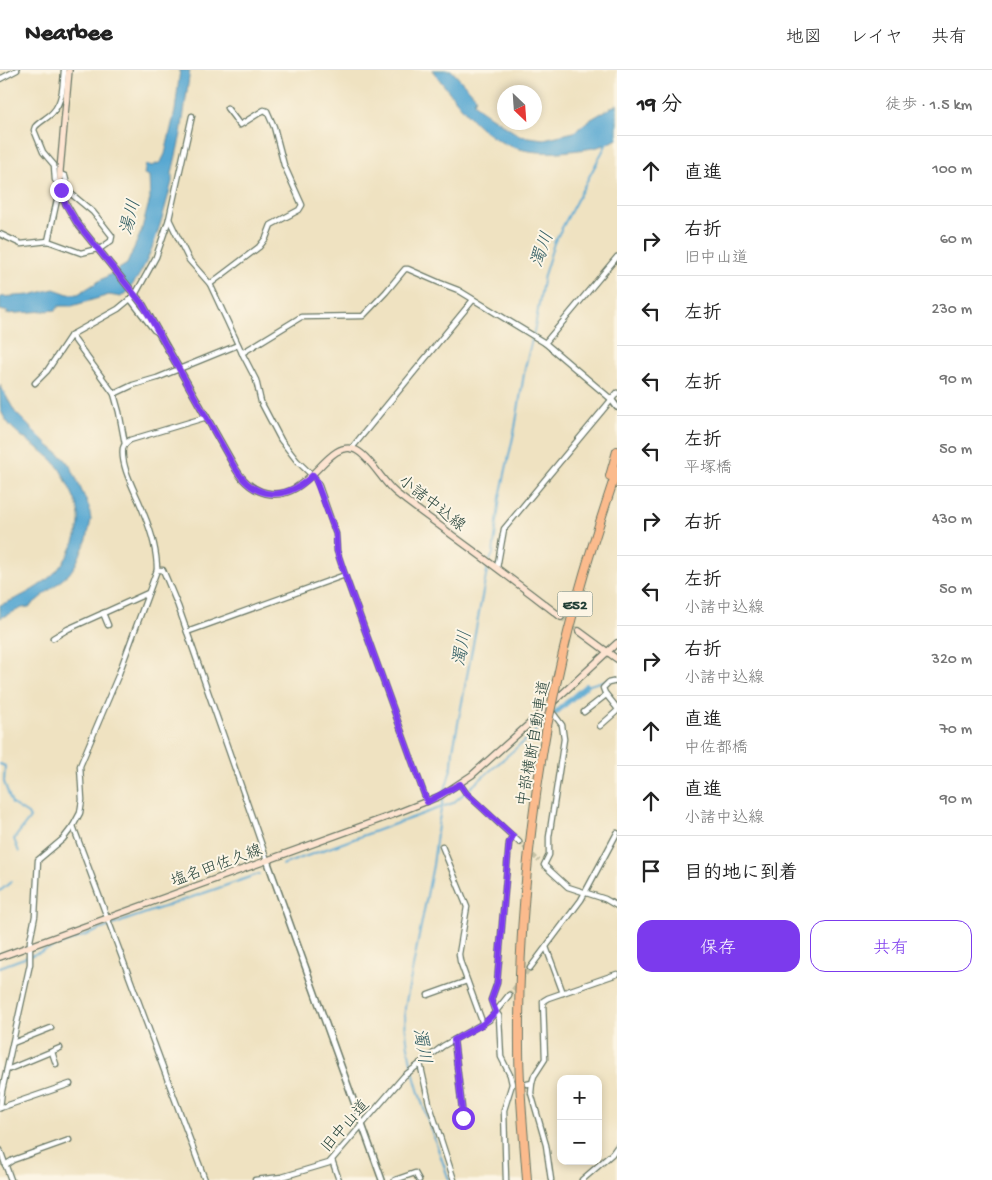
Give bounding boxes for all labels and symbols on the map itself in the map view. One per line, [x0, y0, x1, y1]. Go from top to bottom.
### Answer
north arrow [497, 85, 542, 130]
route end [50, 179, 73, 202]
water label: 湯川 [117, 198, 146, 238]
water label: 濁川 [527, 229, 559, 270]
street label: 小諸中込線 [393, 471, 469, 537]
road number: E52 [558, 592, 592, 616]
water label: 濁川 [450, 629, 477, 668]
street label: 中部横断自動車道 [513, 679, 556, 808]
street label: 塩名田佐久線 [168, 840, 266, 893]
water label: 濁川 [407, 1027, 434, 1066]
street label: 旧中山道 [318, 1096, 375, 1158]
route start [452, 1107, 475, 1130]

